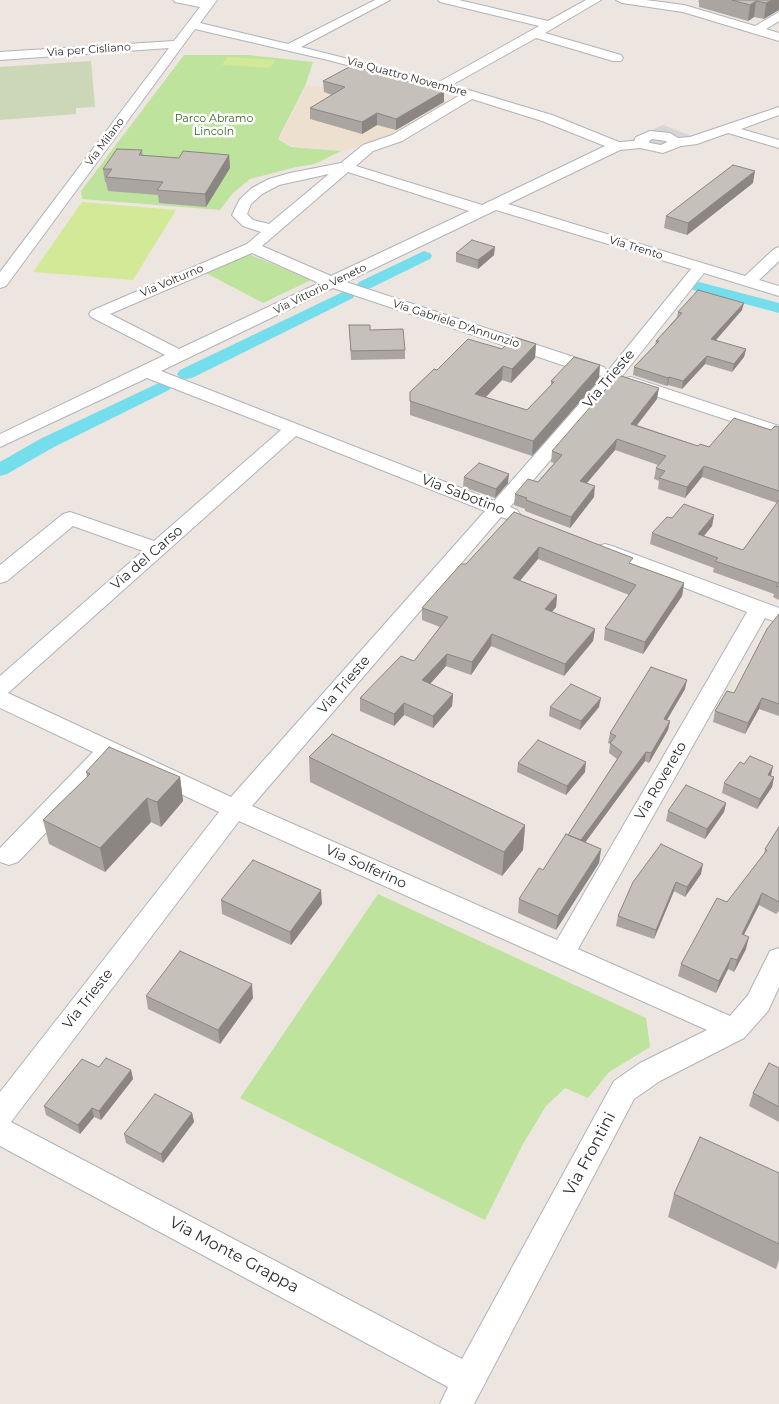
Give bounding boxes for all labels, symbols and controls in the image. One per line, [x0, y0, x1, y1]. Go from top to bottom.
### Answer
street label: Via per Cisliano [47, 40, 131, 60]
street label: Via Quattro Novembre [345, 55, 469, 99]
park label: Parco Abramo Lincoln [175, 112, 253, 138]
street label: Via Milano [83, 115, 127, 169]
street label: Via Trento [608, 234, 664, 262]
street label: Via Vittorio Veneto [271, 261, 369, 317]
street label: Via Volturno [139, 262, 205, 300]
street label: Via Gabriele D'Annunzio [391, 297, 521, 351]
street label: Via Trieste [580, 346, 638, 412]
street label: Via Sabotino [419, 471, 507, 519]
street label: Via del Carso [108, 522, 186, 594]
street label: Via Trieste [314, 653, 374, 717]
street label: Via Rovereto [632, 739, 690, 823]
street label: Via Solferino [323, 842, 409, 892]
street label: Via Trieste [59, 966, 117, 1032]
street label: Via Frontini [560, 1109, 620, 1199]
street label: Via Monte Grappa [166, 1213, 302, 1297]

